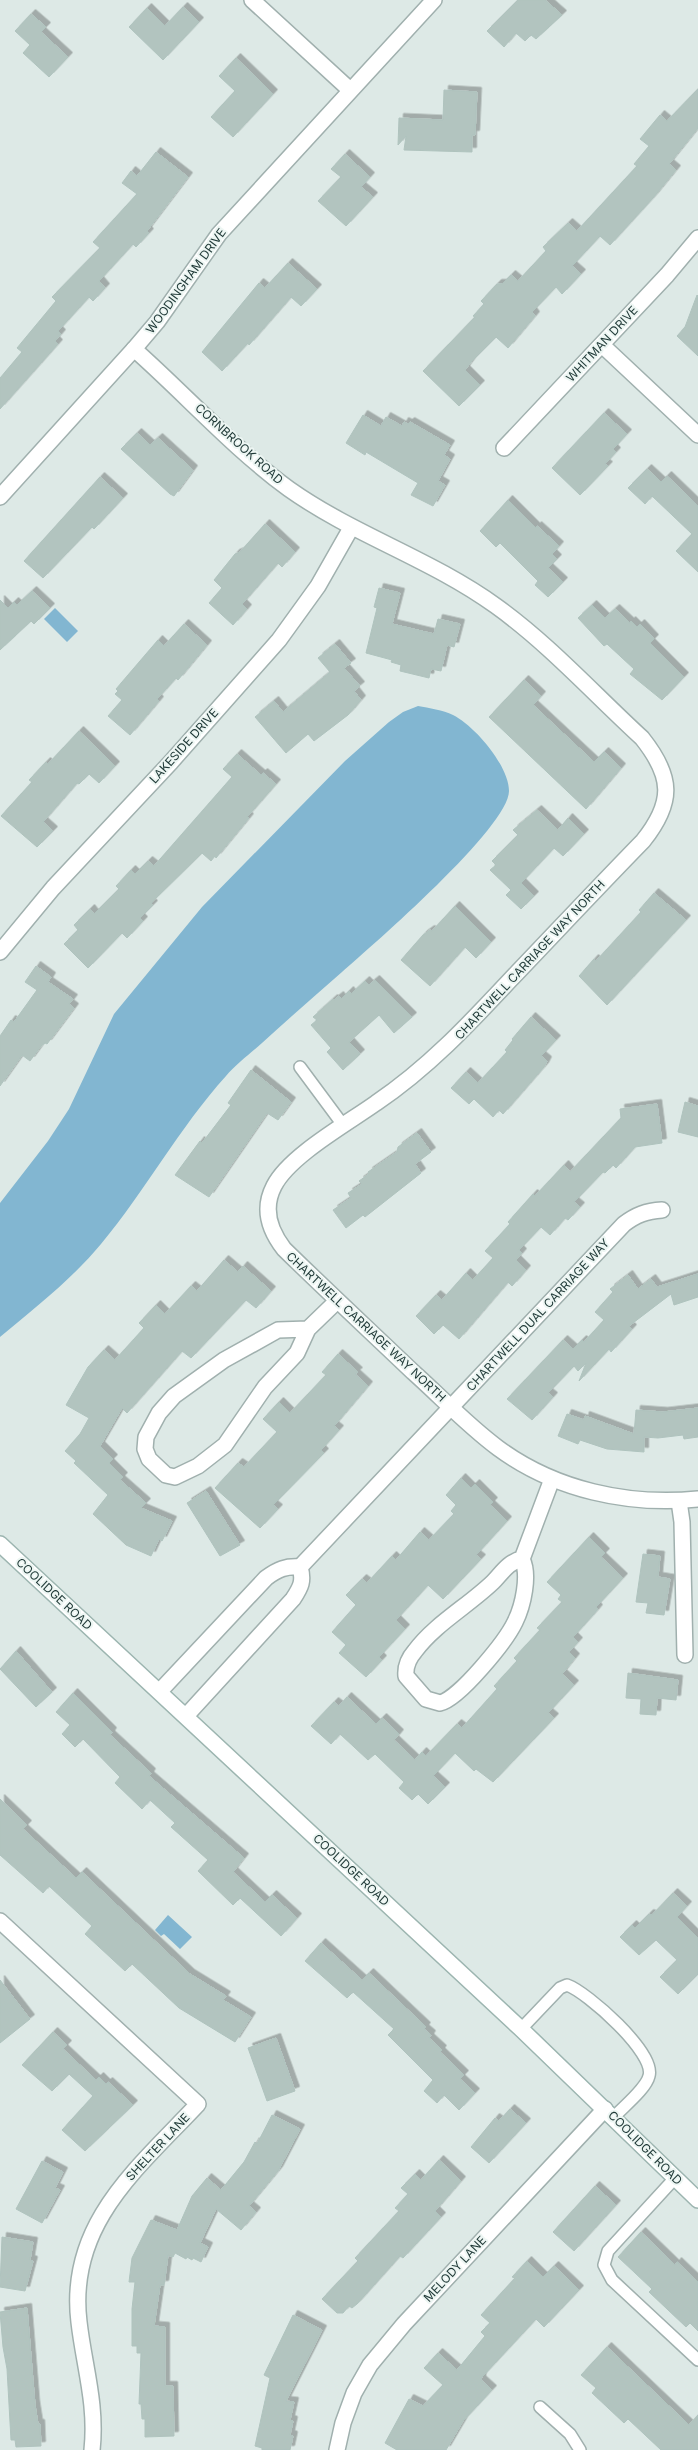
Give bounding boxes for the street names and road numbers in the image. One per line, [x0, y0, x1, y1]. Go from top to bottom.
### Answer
street label: WOODINGHAM DRIVE [142, 225, 229, 336]
street label: WHITMAN DRIVE [563, 303, 641, 385]
street label: CORNBROOK ROAD [192, 400, 287, 487]
street label: LAKESIDE DRIVE [146, 705, 221, 786]
street label: CHARTWELL CARRIAGE WAY NORTH [452, 877, 608, 1043]
street label: CHARTWELL DUAL CARRIAGE WAY [463, 1235, 612, 1394]
street label: CHARTWELL CARRIAGE WAY NORTH [283, 1249, 449, 1405]
street label: COOLIDGE ROAD [13, 1554, 96, 1633]
street label: COOLIDGE ROAD [310, 1830, 393, 1909]
street label: COOLIDGE ROAD [605, 2107, 686, 2188]
street label: SHELTER LANE [123, 2110, 193, 2184]
street label: MELODY LANE [420, 2233, 489, 2305]

